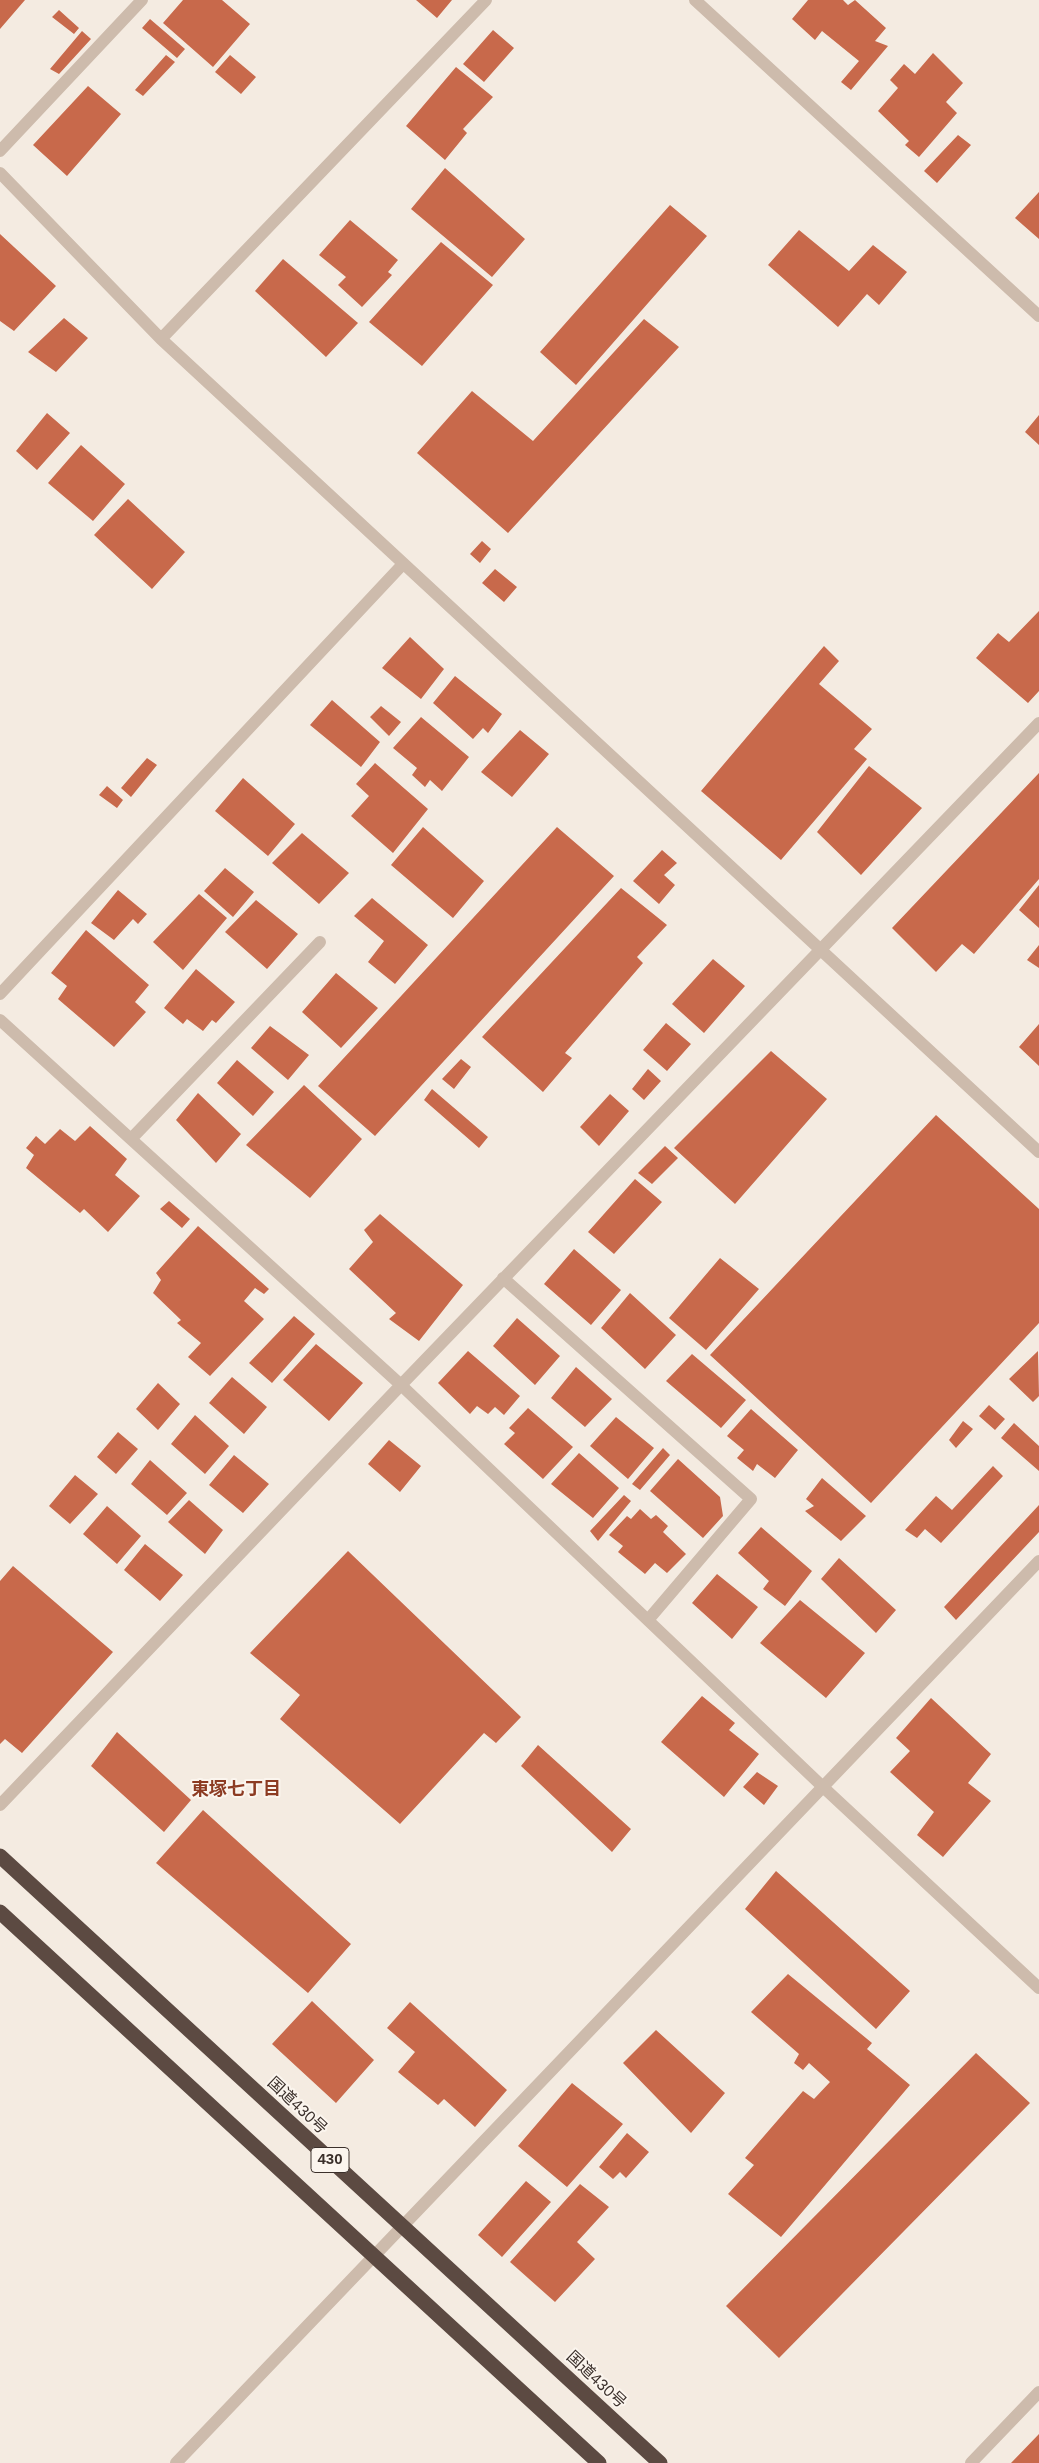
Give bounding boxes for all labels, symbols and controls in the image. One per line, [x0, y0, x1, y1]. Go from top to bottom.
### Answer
district label: 東塚七丁目 [191, 1779, 281, 1801]
street label: 国道430号 [263, 2074, 331, 2138]
road number: 430 [311, 2148, 349, 2172]
street label: 国道430号 [562, 2348, 630, 2412]

